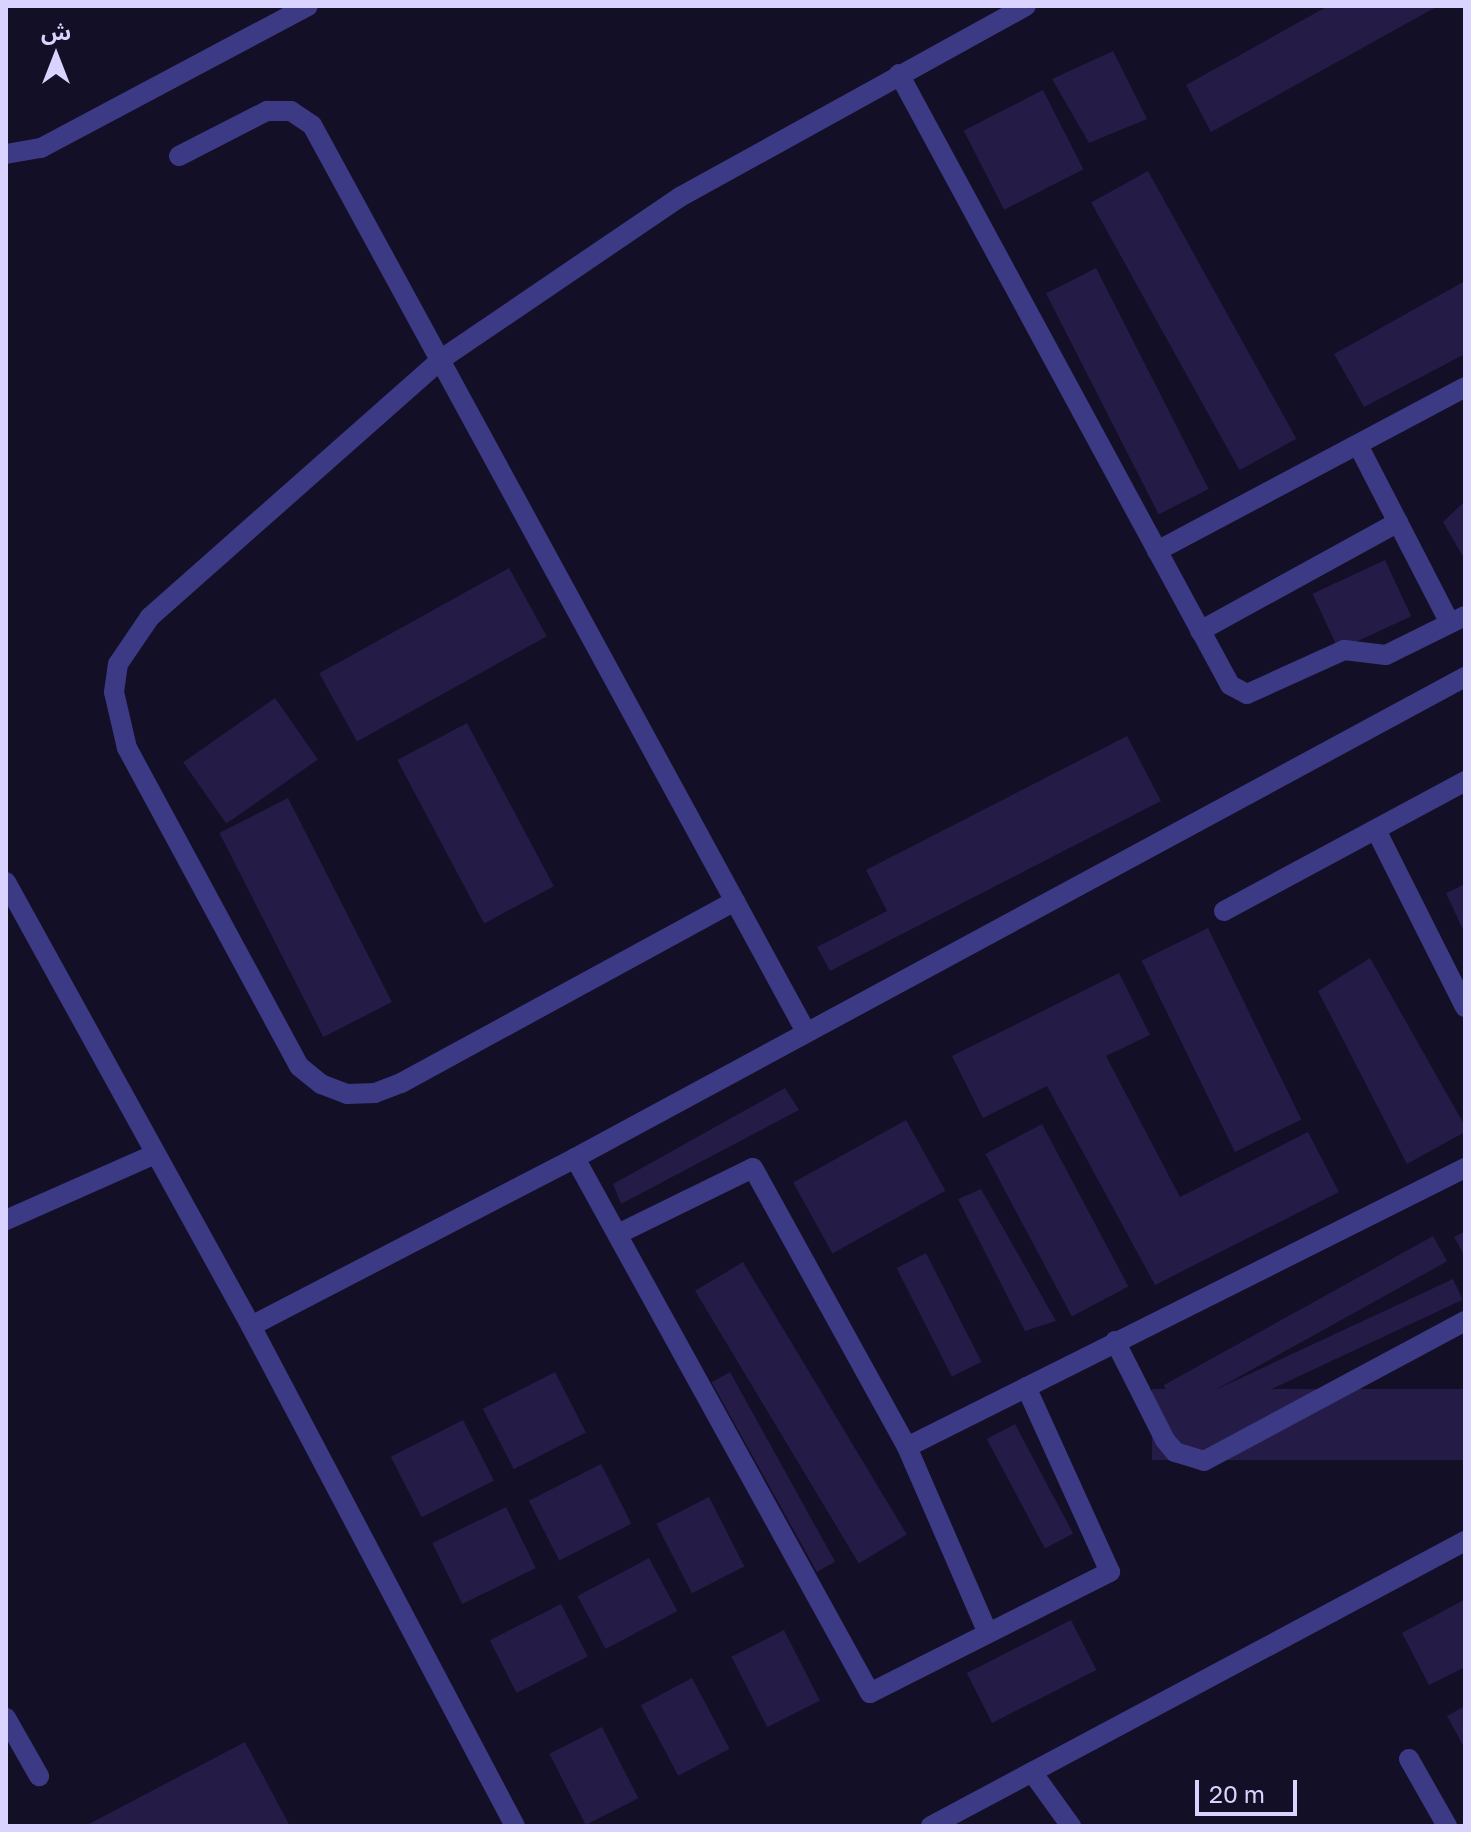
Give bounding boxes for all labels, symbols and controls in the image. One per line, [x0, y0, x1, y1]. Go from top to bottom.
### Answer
north arrow [16, 16, 96, 96]
text: ش [41, 18, 71, 45]
scale bar [1199, 1764, 1301, 1814]
text: 20 m [1209, 1779, 1265, 1808]

